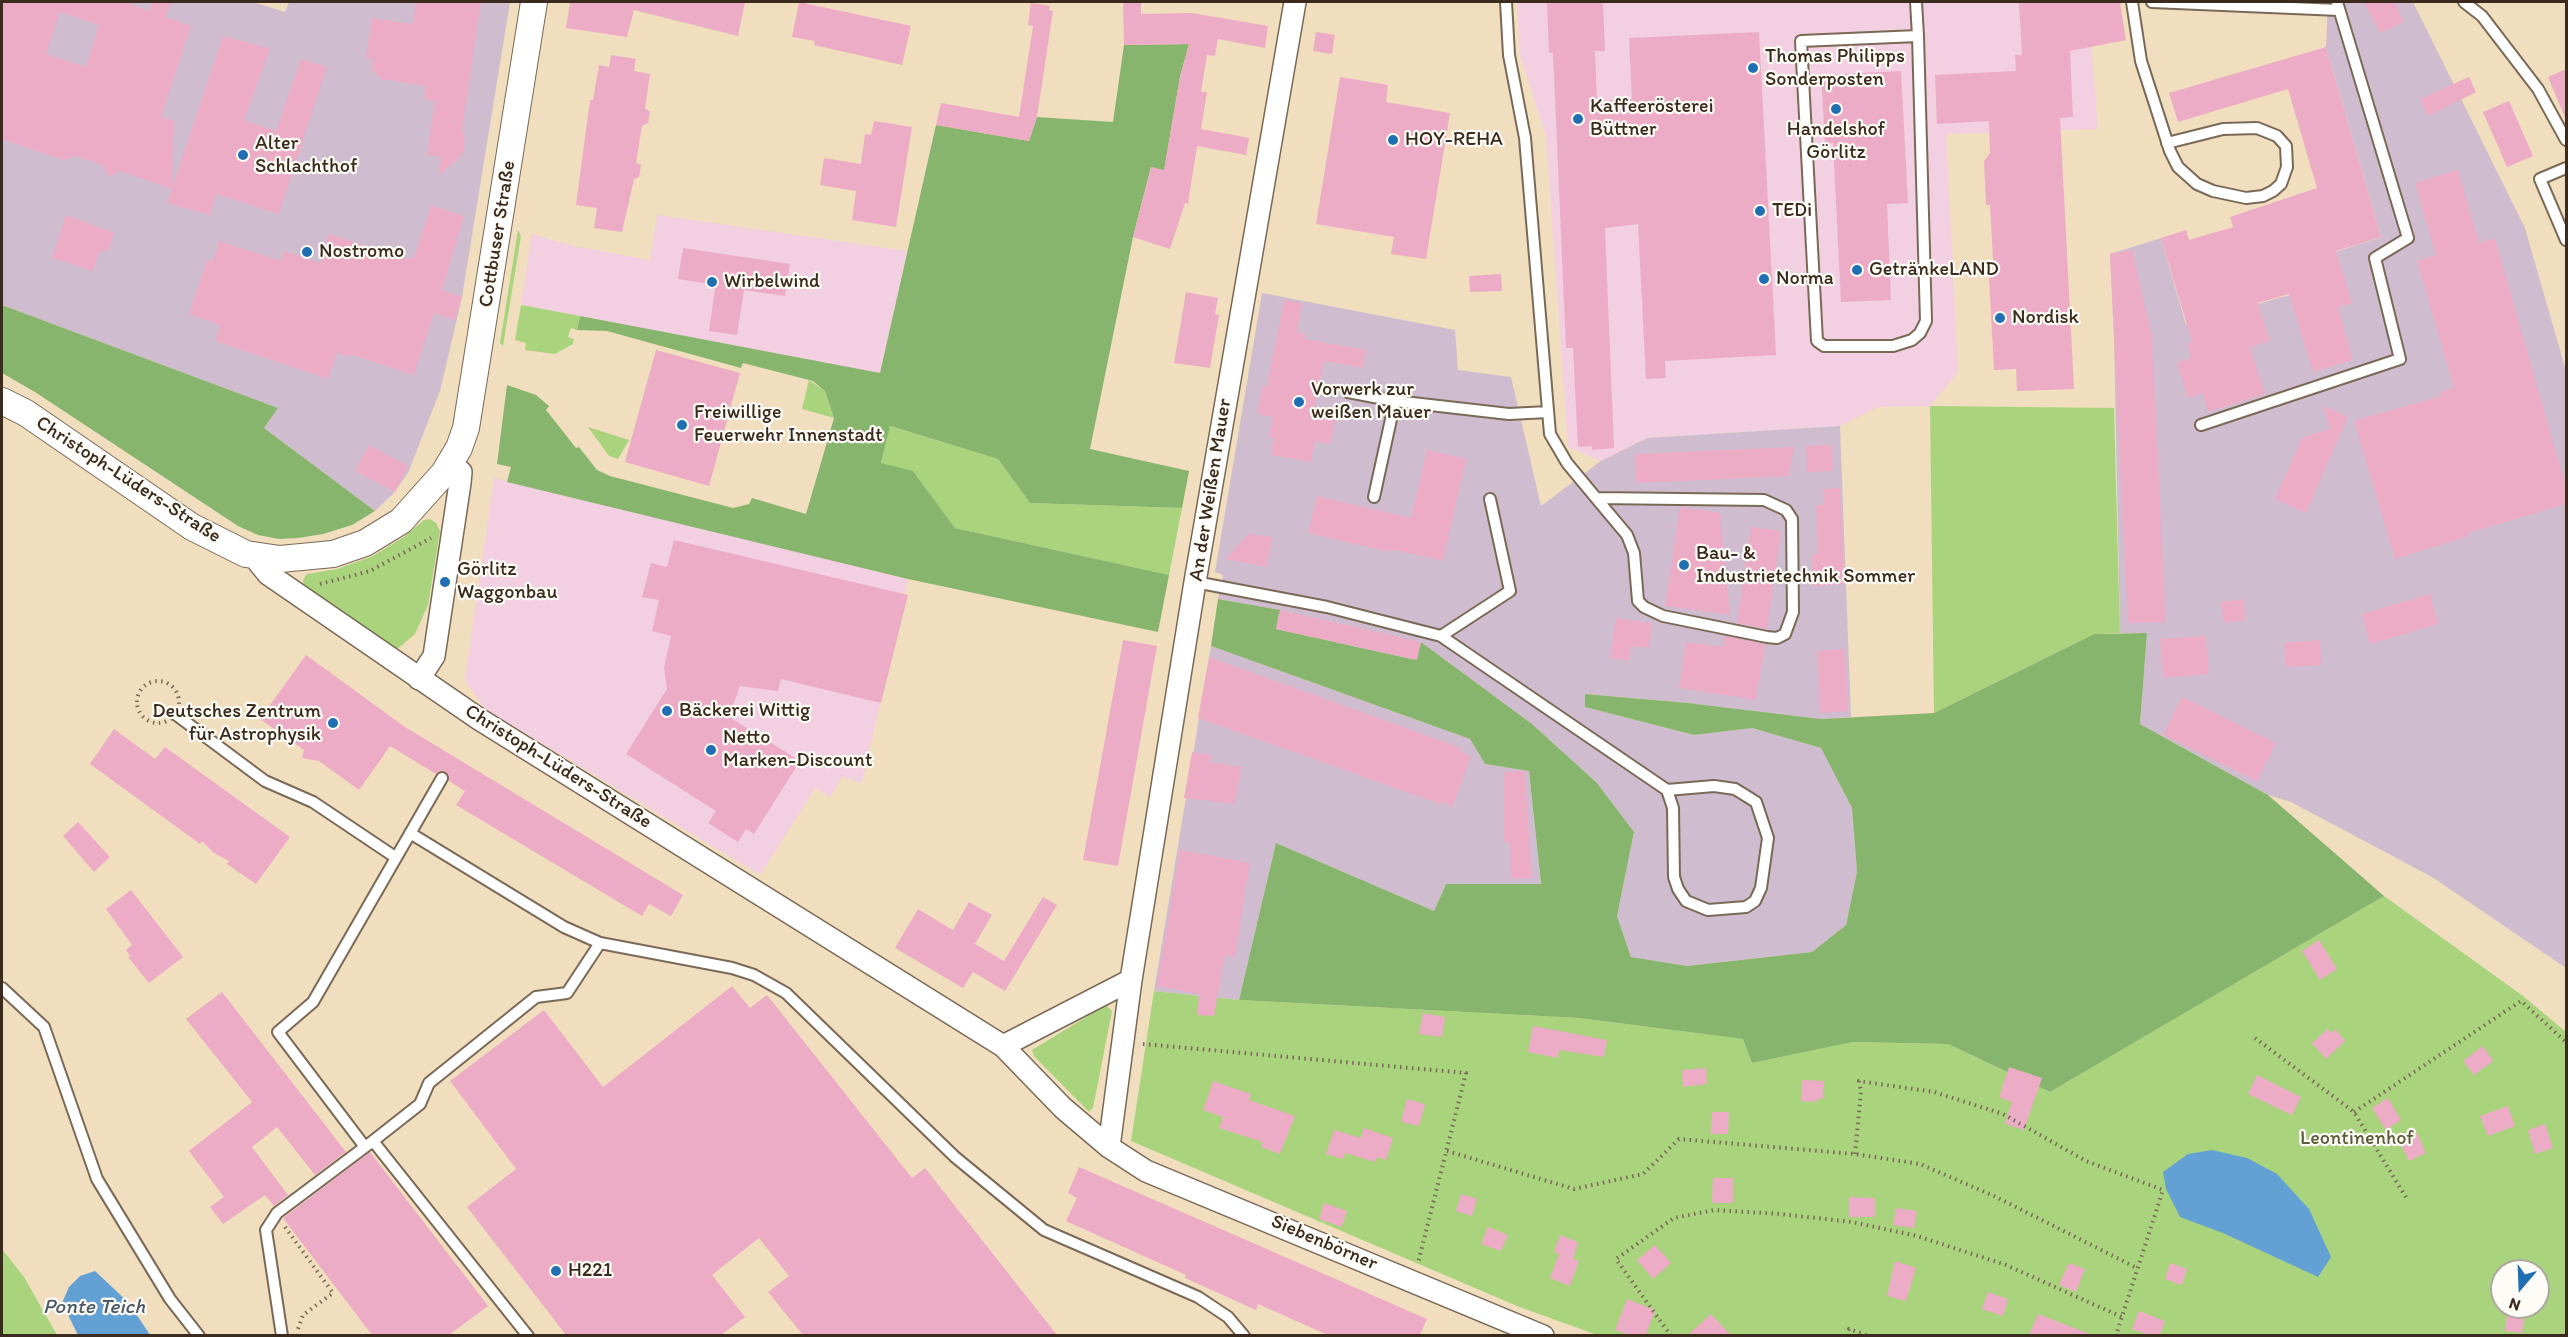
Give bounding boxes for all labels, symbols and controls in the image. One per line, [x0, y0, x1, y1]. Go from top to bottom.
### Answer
place label: Thomas Philipps Sonderposten [1765, 45, 1905, 92]
marker: Thomas Philipps Sonderposten [1746, 61, 1760, 75]
place label: Kaffeerösterei Büttner [1590, 95, 1714, 142]
marker: Handelshof Görlitz [1829, 102, 1843, 116]
marker: Kaffeerösterei Büttner [1571, 112, 1585, 126]
place label: Handelshof Görlitz [1787, 118, 1885, 165]
place label: HOY-REHA [1405, 128, 1503, 152]
place label: Alter Schlachthof [255, 132, 357, 179]
marker: HOY-REHA [1386, 133, 1400, 147]
marker: Alter Schlachthof [236, 148, 250, 162]
street label: Cottbuser Straße [475, 159, 521, 309]
place label: TEDi [1772, 199, 1812, 223]
marker: TEDi [1753, 204, 1767, 218]
place label: Nostromo [319, 240, 404, 264]
marker: Nostromo [300, 245, 314, 259]
place label: GetränkeLAND [1869, 258, 1999, 282]
marker: GetränkeLAND [1850, 263, 1864, 277]
place label: Norma [1776, 267, 1834, 291]
place label: Wirbelwind [724, 270, 820, 294]
marker: Norma [1757, 272, 1771, 286]
marker: Wirbelwind [705, 275, 719, 289]
place label: Nordisk [2012, 306, 2079, 330]
marker: Nordisk [1993, 311, 2007, 325]
place label: Vorwerk zur weißen Mauer [1311, 378, 1431, 425]
marker: Vorwerk zur weißen Mauer [1292, 395, 1306, 409]
street label: An der Weißen Mauer [1185, 397, 1237, 583]
place label: Freiwillige Feuerwehr Innenstadt [694, 401, 883, 448]
street label: Christoph-Lüders-Straße [31, 411, 225, 549]
marker: Freiwillige Feuerwehr Innenstadt [675, 418, 689, 432]
place label: Bau- & Industrietechnik Sommer [1696, 542, 1915, 589]
place label: Görlitz Waggonbau [457, 558, 558, 605]
marker: Bau- & Industrietechnik Sommer [1677, 558, 1691, 572]
marker: Görlitz Waggonbau [438, 575, 452, 589]
place label: Bäckerei Wittig [679, 699, 810, 723]
place label: Deutsches Zentrum für Astrophysik [152, 700, 321, 747]
street label: Christoph-Lüders-Straße [460, 700, 656, 834]
marker: Bäckerei Wittig [660, 704, 674, 718]
marker: Deutsches Zentrum für Astrophysik [326, 716, 340, 730]
place label: Netto Marken-Discount [723, 726, 872, 773]
marker: Netto Marken-Discount [704, 743, 718, 757]
park label: Leontinenhof [2300, 1127, 2414, 1151]
street label: Siebenbörner [1267, 1210, 1381, 1276]
place label: H221 [568, 1259, 612, 1283]
north arrow [2490, 1259, 2550, 1319]
marker: H221 [549, 1264, 563, 1278]
text: N [2506, 1294, 2523, 1315]
water label: Ponte Teich [43, 1295, 145, 1321]

